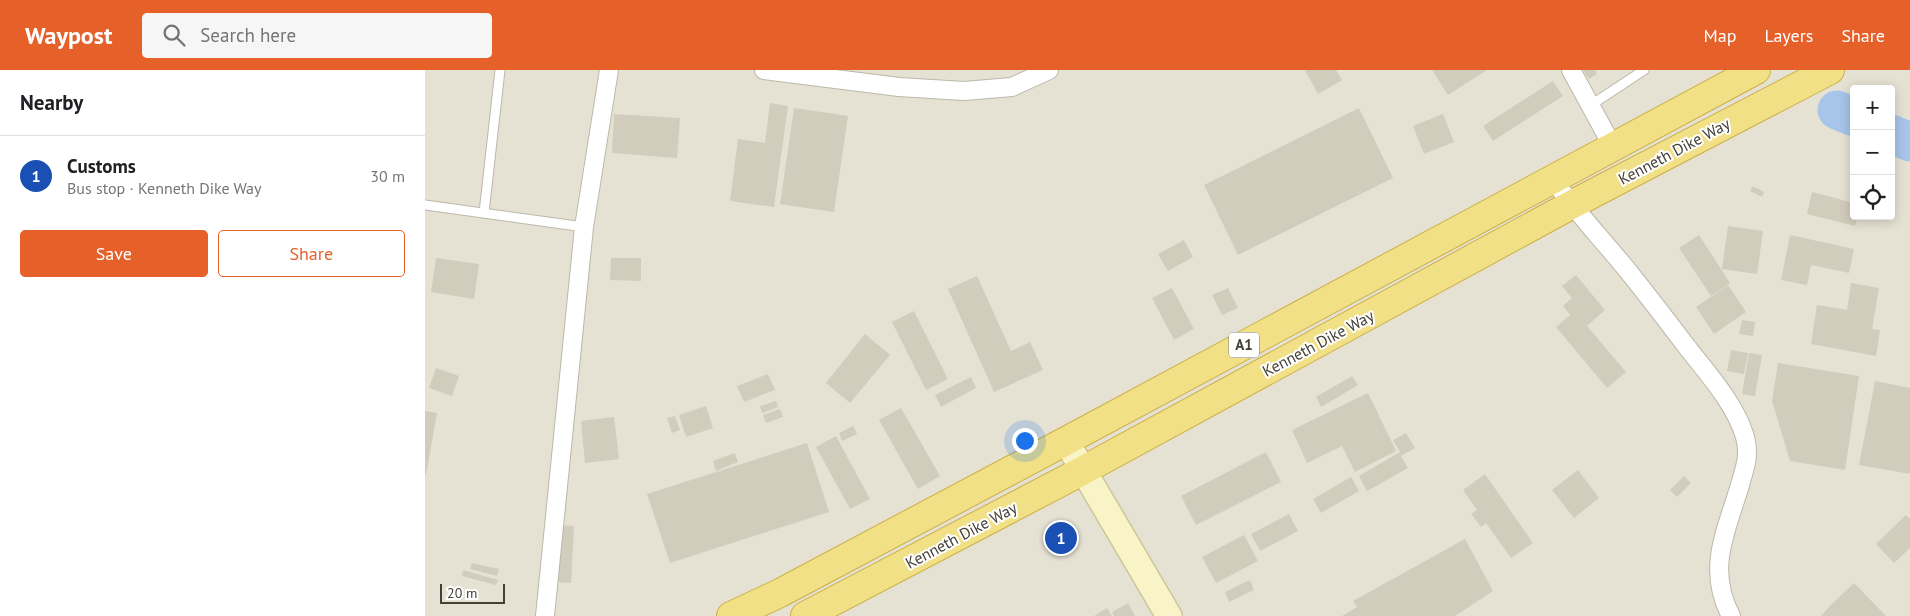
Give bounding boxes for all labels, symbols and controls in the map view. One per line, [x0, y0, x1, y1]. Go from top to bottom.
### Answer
search box [142, 13, 492, 58]
text: Waypost [25, 20, 112, 51]
icon: search [160, 21, 188, 49]
text: Search here [200, 23, 296, 47]
text: Map [1704, 24, 1736, 47]
text: Layers [1764, 24, 1813, 47]
text: Share [1841, 24, 1885, 47]
map controls [1850, 85, 1895, 220]
button: + [1850, 85, 1895, 130]
text: Nearby [20, 89, 83, 116]
street label: Kenneth Dike Way [1615, 113, 1734, 189]
button: − [1850, 130, 1895, 175]
text: Customs [67, 154, 136, 178]
text: 1 [31, 166, 41, 186]
text: 30 m [370, 166, 405, 186]
button: locate [1850, 175, 1895, 220]
text: Bus stop · Kenneth Dike Way [67, 178, 262, 198]
button: Save [20, 230, 208, 277]
button: Share [218, 230, 405, 277]
street label: Kenneth Dike Way [1259, 305, 1378, 381]
road number: A1 [1229, 332, 1259, 358]
your location [1012, 428, 1038, 454]
street label: Kenneth Dike Way [902, 497, 1021, 573]
pin: 1 [1045, 519, 1077, 557]
scale bar [440, 581, 505, 604]
text: 20 m [447, 584, 477, 602]

